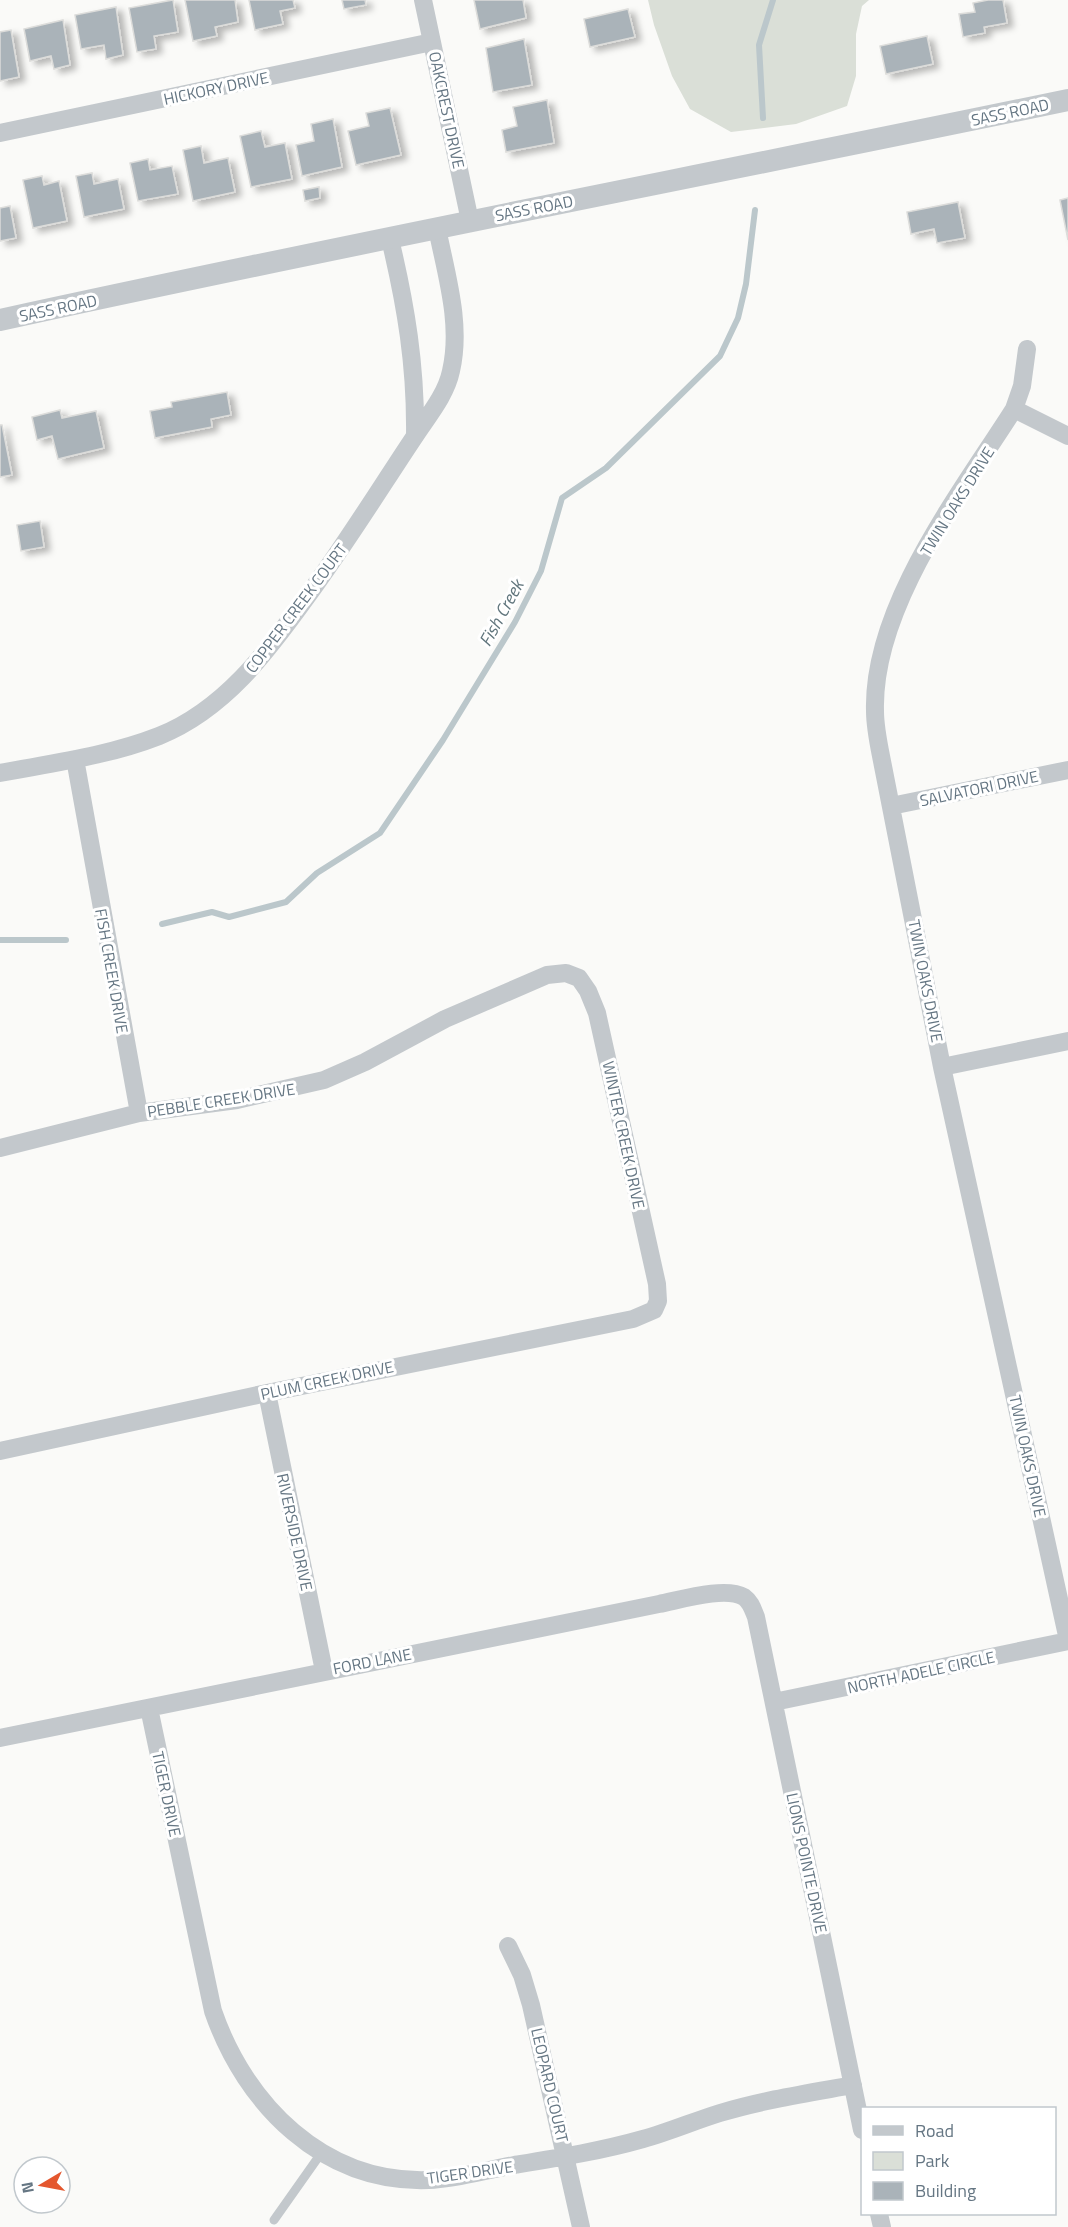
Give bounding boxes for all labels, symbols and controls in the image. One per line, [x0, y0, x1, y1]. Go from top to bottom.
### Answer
street label: OAKCREST DRIVE [423, 49, 471, 171]
street label: HICKORY DRIVE [161, 65, 271, 111]
street label: SASS ROAD [969, 92, 1051, 132]
street label: SASS ROAD [493, 189, 575, 227]
street label: SASS ROAD [17, 288, 99, 328]
street label: TWIN OAKS DRIVE [914, 442, 1000, 560]
street label: COPPER CREEK COURT [239, 538, 353, 678]
water label: Fish Creek [472, 573, 531, 651]
street label: SALVATORI DRIVE [917, 764, 1041, 812]
street label: FISH CREEK DRIVE [89, 907, 135, 1036]
street label: TWIN OAKS DRIVE [902, 918, 950, 1044]
street label: WINTER CREEK DRIVE [597, 1059, 651, 1211]
street label: PEBBLE CREEK DRIVE [145, 1076, 297, 1124]
street label: PLUM CREEK DRIVE [258, 1354, 396, 1406]
street label: TWIN OAKS DRIVE [1003, 1393, 1053, 1519]
street label: RIVERSIDE DRIVE [271, 1471, 319, 1593]
street label: FORD LANE [331, 1642, 413, 1680]
street label: NORTH ADELE CIRCLE [845, 1645, 997, 1699]
street label: TIGER DRIVE [146, 1749, 188, 1839]
street label: LIONS POINTE DRIVE [780, 1791, 834, 1936]
street label: LEOPARD COURT [525, 2025, 575, 2145]
legend [861, 2107, 1056, 2215]
text: Road [915, 2117, 954, 2144]
text: Park [915, 2147, 950, 2174]
street label: TIGER DRIVE [425, 2154, 515, 2190]
north arrow [12, 2155, 72, 2215]
text: Building [915, 2177, 976, 2204]
text: N [14, 2180, 40, 2195]

